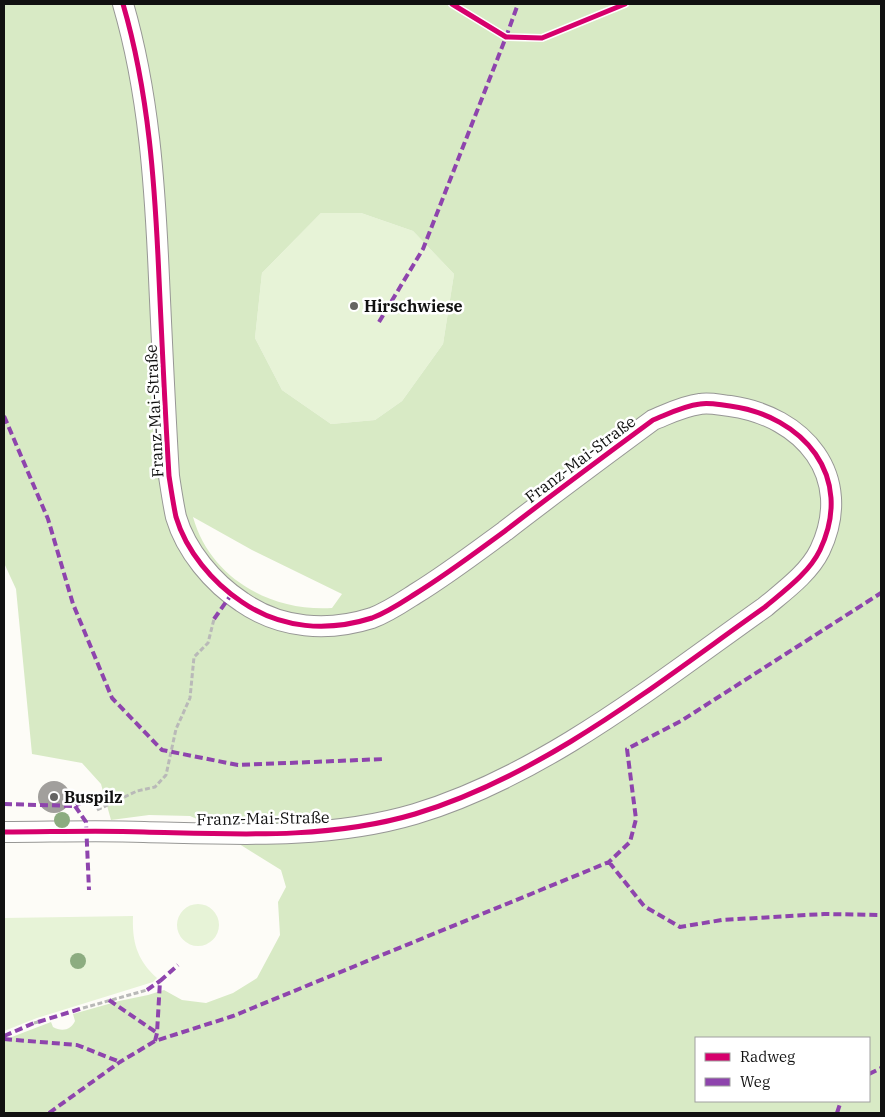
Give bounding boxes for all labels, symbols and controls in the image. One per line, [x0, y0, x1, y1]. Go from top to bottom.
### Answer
place label: Hirschwiese [364, 296, 463, 316]
marker: Hirschwiese [348, 300, 360, 312]
street label: Franz-Mai-Straße [141, 344, 167, 478]
street label: Franz-Mai-Straße [521, 411, 639, 507]
place label: Buspilz [64, 787, 123, 807]
marker: Buspilz [48, 791, 60, 803]
street label: Franz-Mai-Straße [196, 807, 330, 829]
legend [695, 1037, 870, 1102]
text: Radweg [740, 1047, 795, 1066]
text: Weg [740, 1072, 770, 1091]

